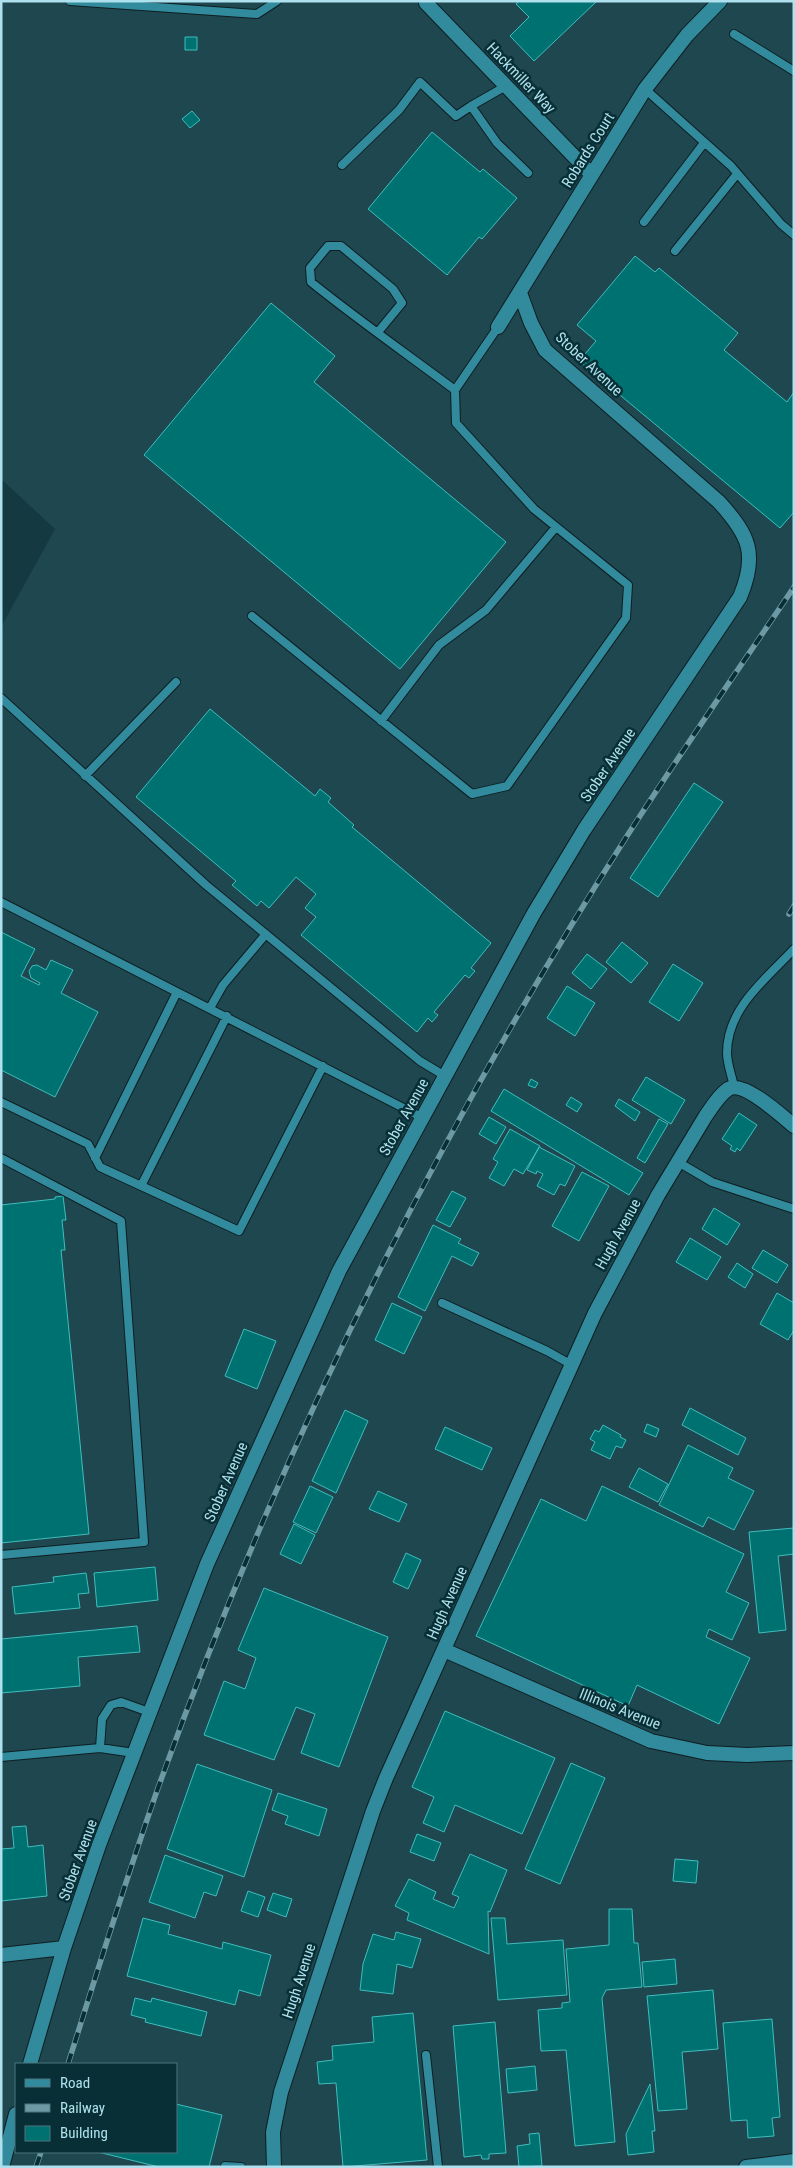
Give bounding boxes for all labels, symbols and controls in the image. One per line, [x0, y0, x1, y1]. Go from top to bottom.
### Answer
street label: Hackmiller Way [483, 39, 559, 117]
street label: Robards Court [558, 109, 618, 191]
street label: Stober Avenue [552, 328, 626, 400]
street label: Stober Avenue [577, 725, 639, 805]
street label: Stober Avenue [375, 1075, 433, 1159]
street label: Hugh Avenue [591, 1196, 645, 1272]
street label: Stober Avenue [200, 1439, 252, 1525]
street label: Hugh Avenue [423, 1564, 471, 1642]
street label: Illinois Avenue [577, 1685, 663, 1733]
street label: Stober Avenue [55, 1817, 101, 1903]
street label: Hugh Avenue [278, 1941, 320, 2021]
legend [15, 2063, 178, 2153]
text: Road [60, 2074, 90, 2092]
text: Railway [60, 2099, 105, 2117]
text: Building [60, 2124, 108, 2142]

